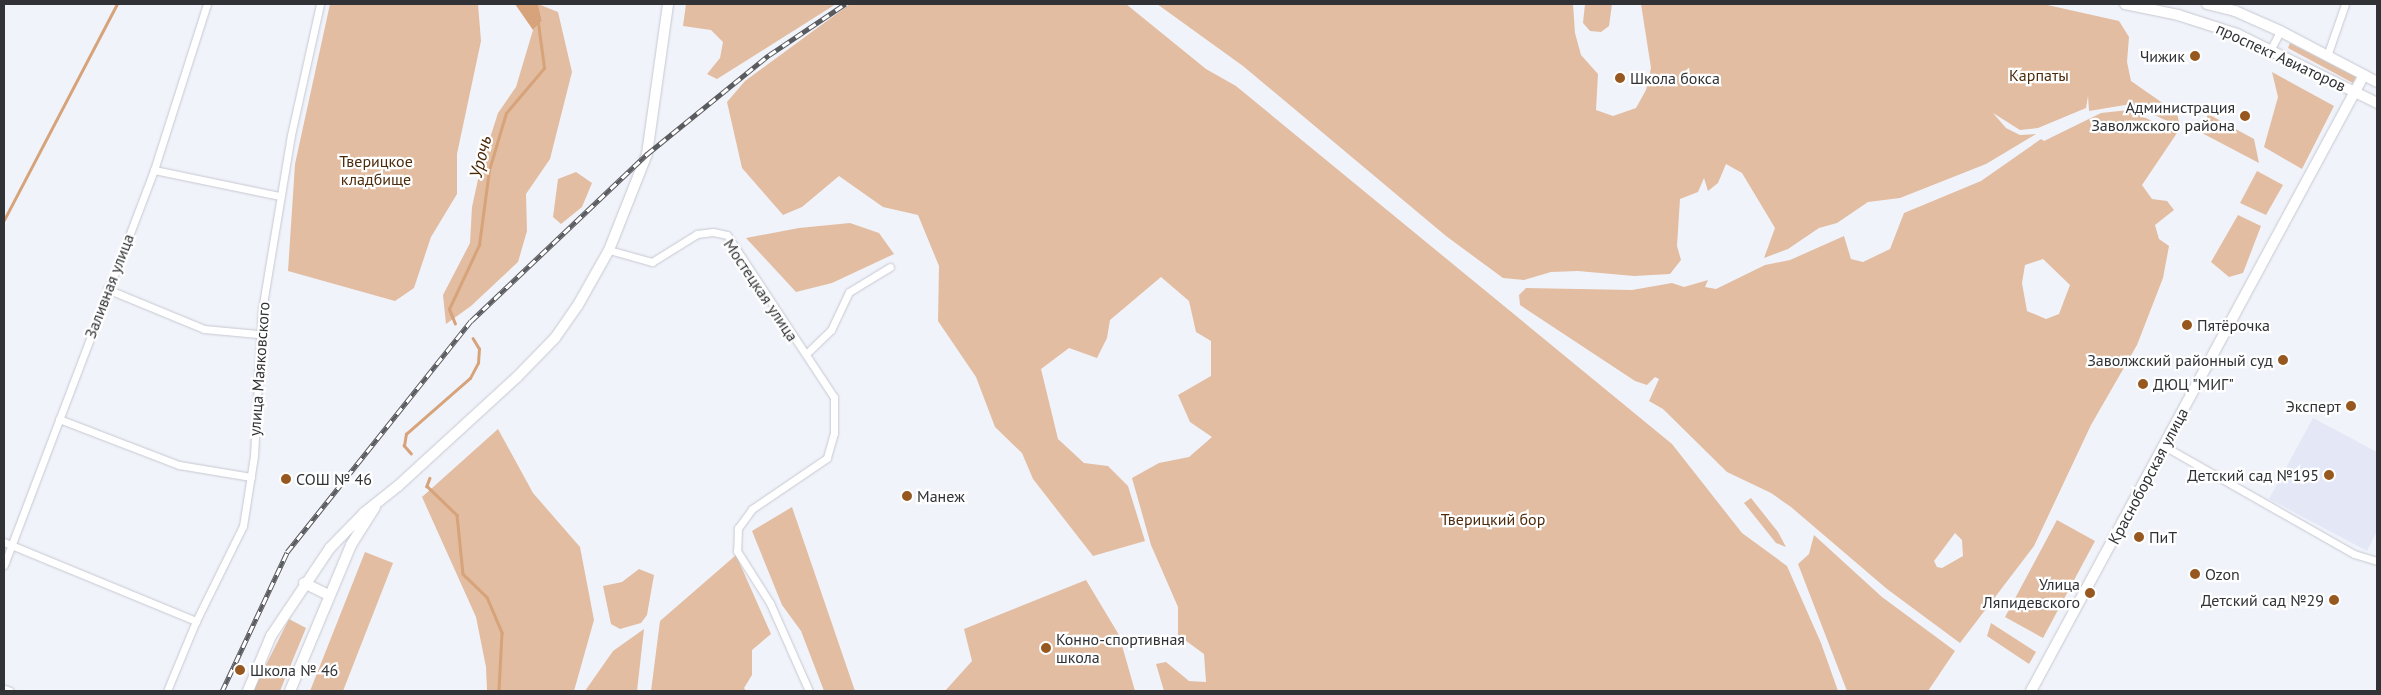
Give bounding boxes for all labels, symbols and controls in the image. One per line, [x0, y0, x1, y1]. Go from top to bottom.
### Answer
street label: проспект Авиаторов [2213, 18, 2349, 96]
place label: Чижик [2140, 46, 2185, 66]
marker: Чижик [2189, 50, 2201, 62]
park label: Карпаты [2009, 65, 2069, 85]
place label: Школа бокса [1630, 68, 1720, 88]
marker: Школа бокса [1614, 72, 1626, 84]
place label: Администрация Заволжского района [2091, 97, 2235, 135]
marker: Администрация Заволжского района [2239, 110, 2251, 122]
water label: Урочь [465, 133, 497, 181]
park label: Тверицкое кладбище [339, 151, 413, 189]
street label: Заливная улица [80, 231, 138, 341]
street label: Мостецкая улица [720, 235, 802, 345]
street label: улица Маяковского [245, 301, 273, 437]
place label: Пятёрочка [2197, 315, 2270, 335]
marker: Пятёрочка [2181, 319, 2193, 331]
place label: Заволжский районный суд [2087, 350, 2273, 370]
marker: Заволжский районный суд [2277, 354, 2289, 366]
place label: ДЮЦ "МИГ" [2153, 374, 2235, 394]
marker: ДЮЦ "МИГ" [2137, 378, 2149, 390]
place label: Эксперт [2286, 396, 2341, 416]
marker: Эксперт [2345, 400, 2357, 412]
street label: Красноборская улица [2104, 404, 2192, 548]
place label: Детский сад №195 [2187, 465, 2319, 485]
place label: СОШ № 46 [296, 469, 372, 489]
marker: Детский сад №195 [2323, 469, 2335, 481]
marker: СОШ № 46 [280, 473, 292, 485]
place label: Манеж [917, 486, 965, 506]
marker: Манеж [901, 490, 913, 502]
park label: Тверицкий бор [1441, 509, 1545, 529]
place label: ПиТ [2149, 527, 2177, 547]
marker: ПиТ [2133, 531, 2145, 543]
place label: Ozon [2205, 564, 2240, 584]
marker: Ozon [2189, 568, 2201, 580]
place label: Улица Ляпидевского [1983, 574, 2080, 612]
marker: Улица Ляпидевского [2084, 587, 2096, 599]
place label: Детский сад №29 [2201, 590, 2324, 610]
marker: Детский сад №29 [2328, 594, 2340, 606]
place label: Конно-спортивная школа [1056, 629, 1185, 667]
marker: Конно-спортивная школа [1040, 642, 1052, 654]
place label: Школа № 46 [250, 660, 338, 680]
marker: Школа № 46 [234, 664, 246, 676]

